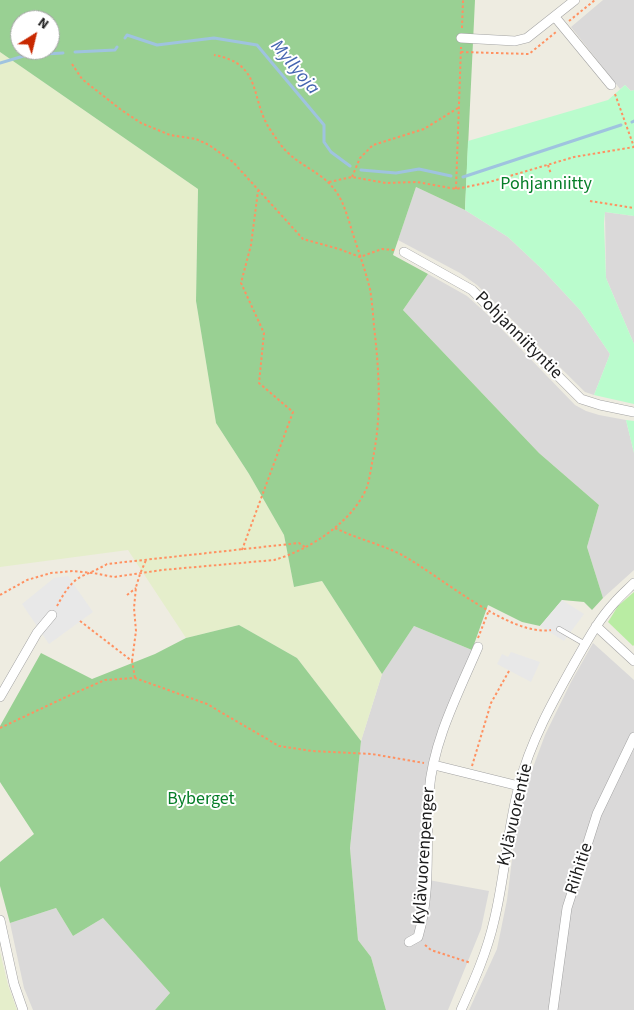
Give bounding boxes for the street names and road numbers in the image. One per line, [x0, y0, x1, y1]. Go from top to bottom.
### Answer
street label: Pohjanniityntie [470, 288, 566, 384]
street label: Kylävuorentie [494, 762, 538, 868]
street label: Kylävuorenpenger [409, 787, 441, 925]
street label: Riihitie [562, 841, 598, 897]

